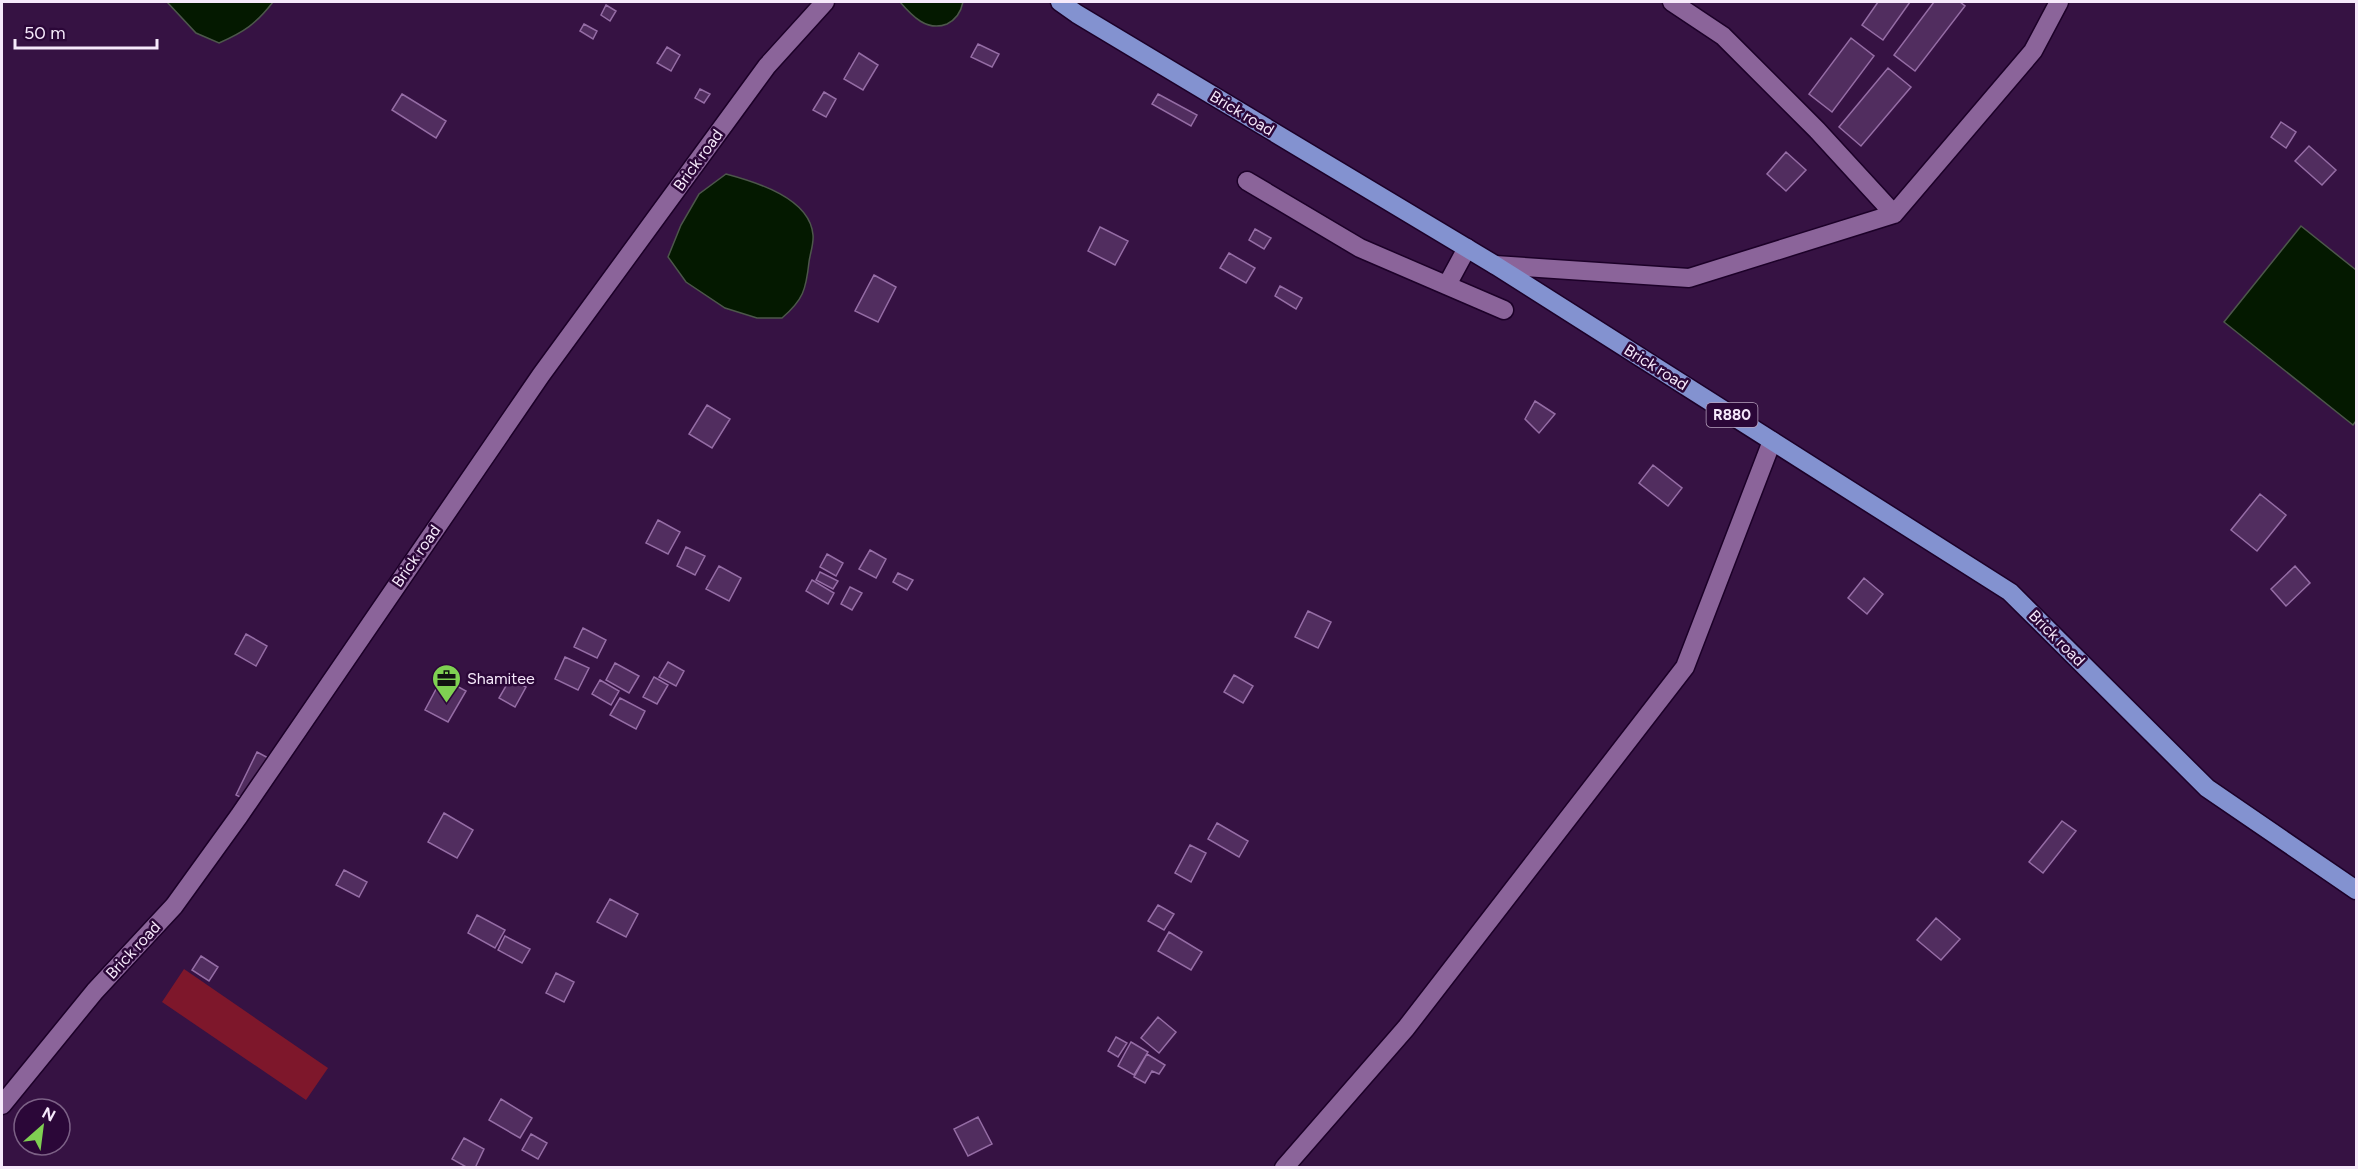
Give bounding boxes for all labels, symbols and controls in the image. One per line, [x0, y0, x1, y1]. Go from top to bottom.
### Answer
scale bar [15, 12, 158, 50]
text: 50 m [24, 22, 66, 44]
street label: Brick road [1206, 86, 1278, 140]
street label: Brick road [669, 125, 727, 195]
street label: Brick road [1621, 340, 1691, 394]
road number: R880 [1706, 403, 1758, 427]
street label: Brick road [388, 521, 444, 591]
street label: Brick road [2025, 606, 2089, 670]
office icon: Shamitee [430, 662, 462, 704]
place label: Shamitee [467, 669, 535, 688]
street label: Brick road [102, 917, 164, 983]
north arrow [12, 1097, 72, 1157]
text: N [39, 1103, 59, 1125]

